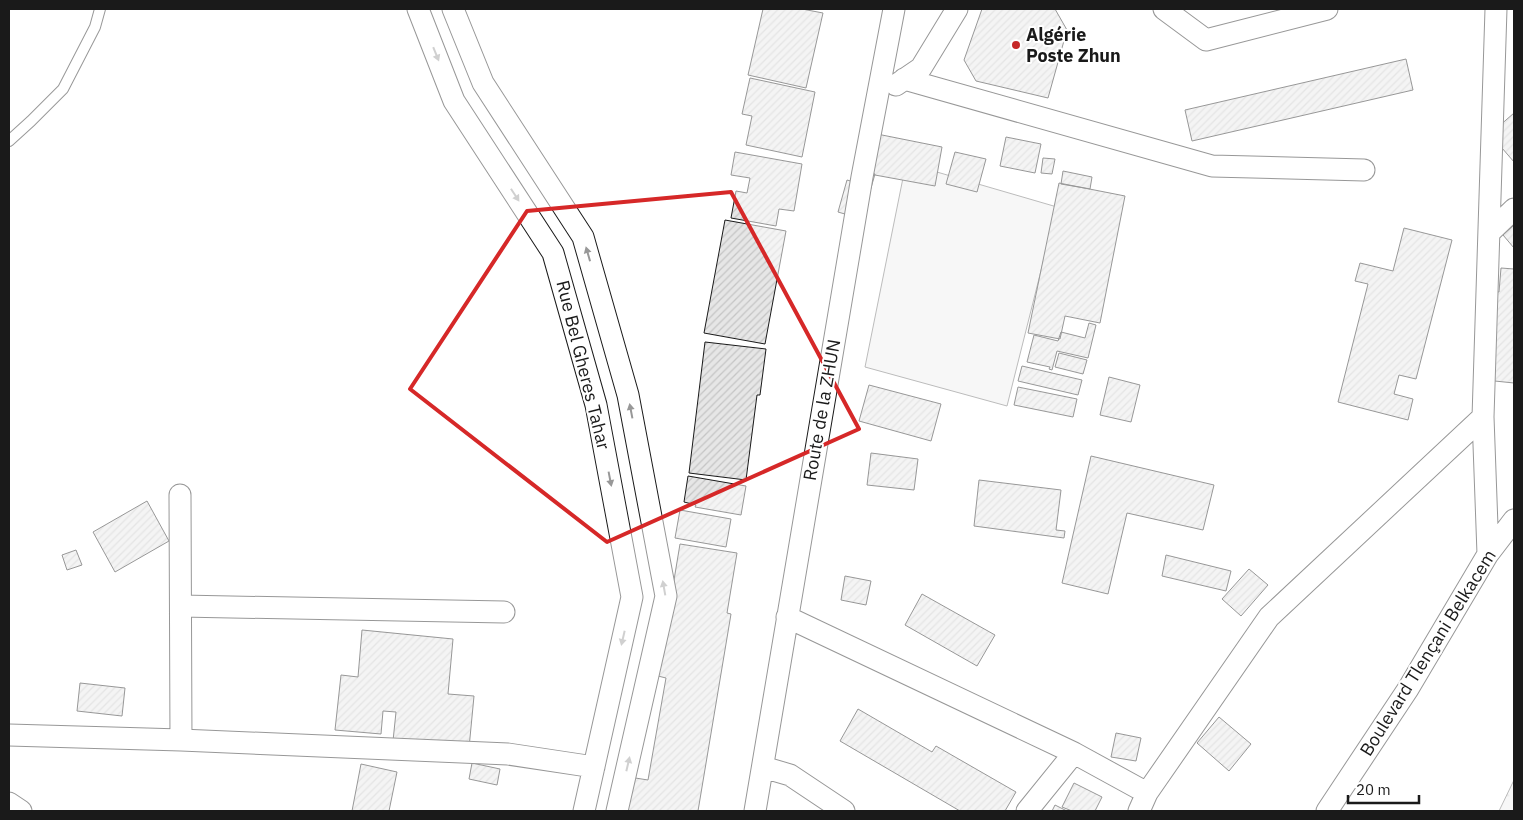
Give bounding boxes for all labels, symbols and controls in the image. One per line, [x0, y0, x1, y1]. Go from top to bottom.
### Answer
place label: Algérie Poste Zhun [1026, 23, 1121, 67]
marker: Algérie Poste Zhun [1010, 39, 1022, 51]
one-way arrow [432, 47, 440, 61]
one-way arrow [511, 188, 520, 201]
one-way arrow [583, 247, 591, 262]
street label: Rue Bel Gheres Tahar [551, 278, 616, 452]
street label: Route de la ZHUN [798, 337, 845, 483]
one-way arrow [626, 403, 634, 419]
one-way arrow [607, 471, 615, 487]
street label: Boulevard Tlençani Belkacem [1354, 545, 1501, 760]
one-way arrow [659, 580, 667, 596]
one-way arrow [619, 631, 627, 646]
one-way arrow [624, 756, 632, 771]
scale bar [1348, 772, 1419, 804]
text: 20 m [1356, 780, 1391, 799]

